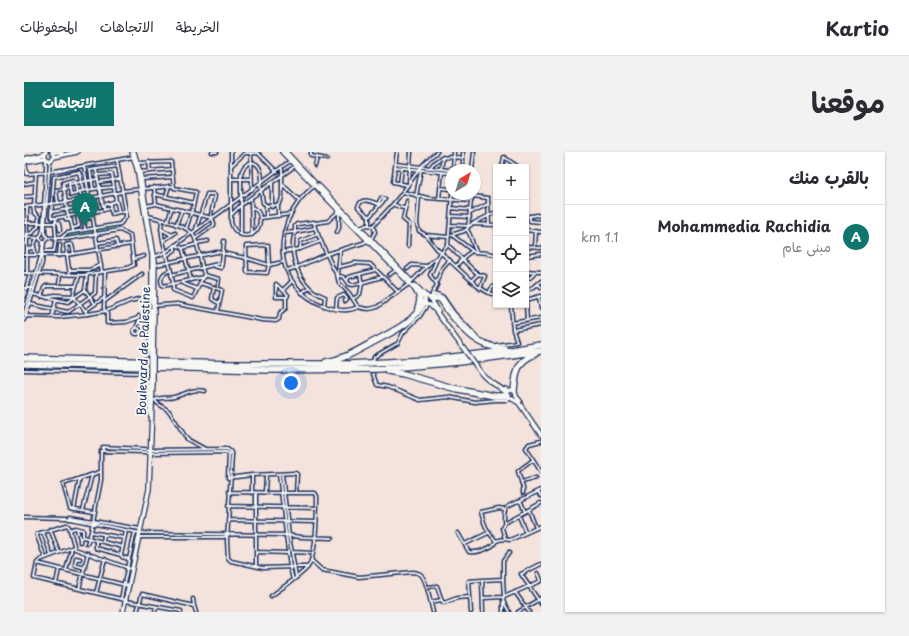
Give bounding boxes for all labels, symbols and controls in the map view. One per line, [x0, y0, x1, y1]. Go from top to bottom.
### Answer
text: Kartio [826, 14, 889, 42]
text: المحفوظات [20, 16, 78, 37]
text: الاتجاهات [100, 16, 154, 37]
text: الخريطة [176, 16, 219, 37]
text: موقعنا [811, 80, 885, 123]
button: الاتجاهات [24, 82, 114, 126]
north arrow [445, 164, 481, 200]
map controls [493, 164, 529, 308]
button: + [493, 164, 529, 200]
text: بالقرب منك [789, 164, 869, 190]
pin: A [72, 193, 98, 226]
button: − [493, 200, 529, 236]
text: Mohammedia Rachidia [657, 214, 831, 237]
text: 1.1 km [581, 227, 618, 246]
text: A [851, 227, 861, 246]
button: locate [493, 236, 529, 272]
text: مبنى عام [782, 237, 831, 256]
button: layers [493, 272, 529, 308]
street label: Boulevard de Palestine [132, 286, 154, 416]
your location [281, 373, 301, 393]

